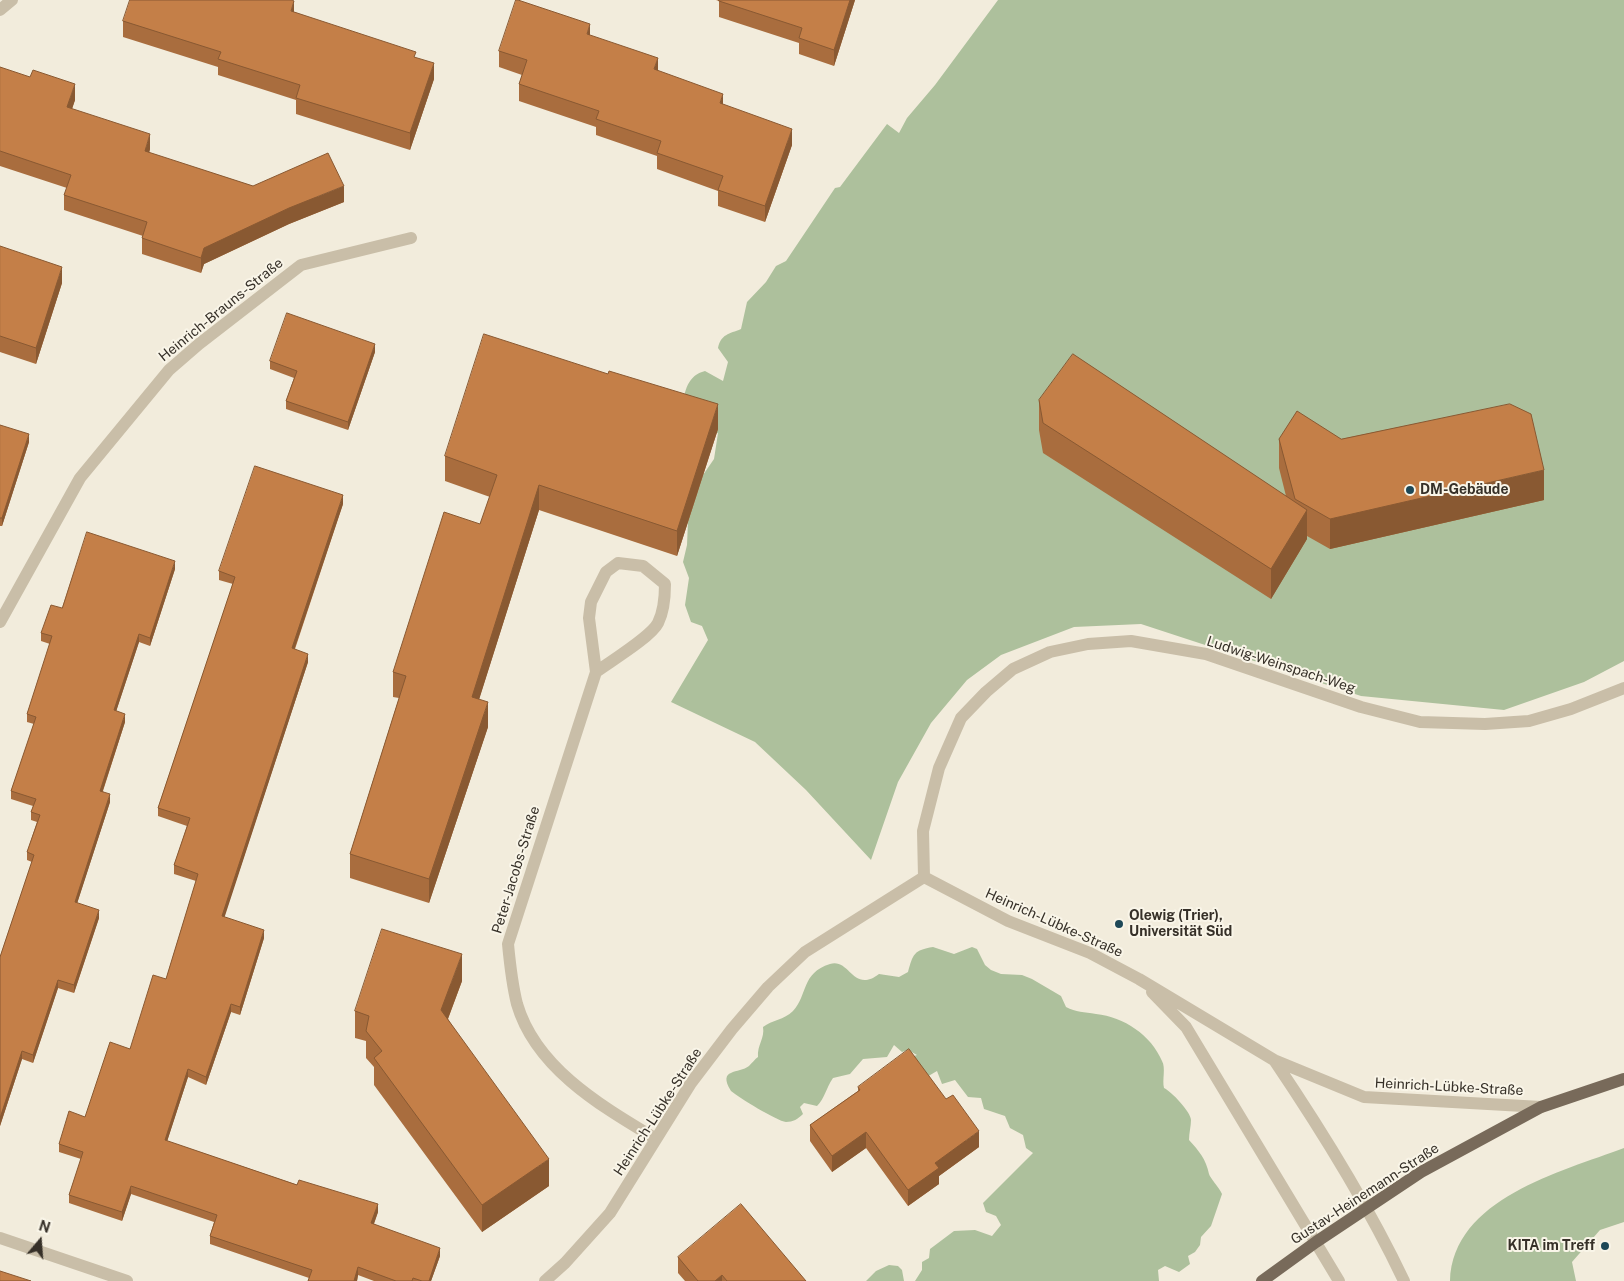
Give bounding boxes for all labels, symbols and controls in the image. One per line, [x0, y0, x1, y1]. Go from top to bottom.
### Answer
street label: Heinrich-Brauns-Straße [156, 255, 286, 365]
place label: DM-Gebäude [1420, 482, 1508, 498]
marker: DM-Gebäude [1404, 484, 1416, 496]
street label: Ludwig-Weinspach-Weg [1204, 633, 1358, 697]
street label: Peter-Jacobs-Straße [489, 804, 543, 936]
street label: Heinrich-Lübke-Straße [983, 885, 1125, 961]
place label: Olewig (Trier), Universität Süd [1129, 908, 1232, 940]
marker: Olewig (Trier), Universität Süd [1113, 918, 1125, 930]
street label: Heinrich-Lübke-Straße [610, 1045, 706, 1179]
street label: Heinrich-Lübke-Straße [1374, 1075, 1524, 1099]
street label: Gustav-Heinemann-Straße [1288, 1140, 1442, 1248]
north arrow [15, 1216, 65, 1266]
text: N [37, 1217, 52, 1236]
place label: KITA im Treff [1507, 1238, 1595, 1254]
marker: KITA im Treff [1599, 1240, 1611, 1252]

